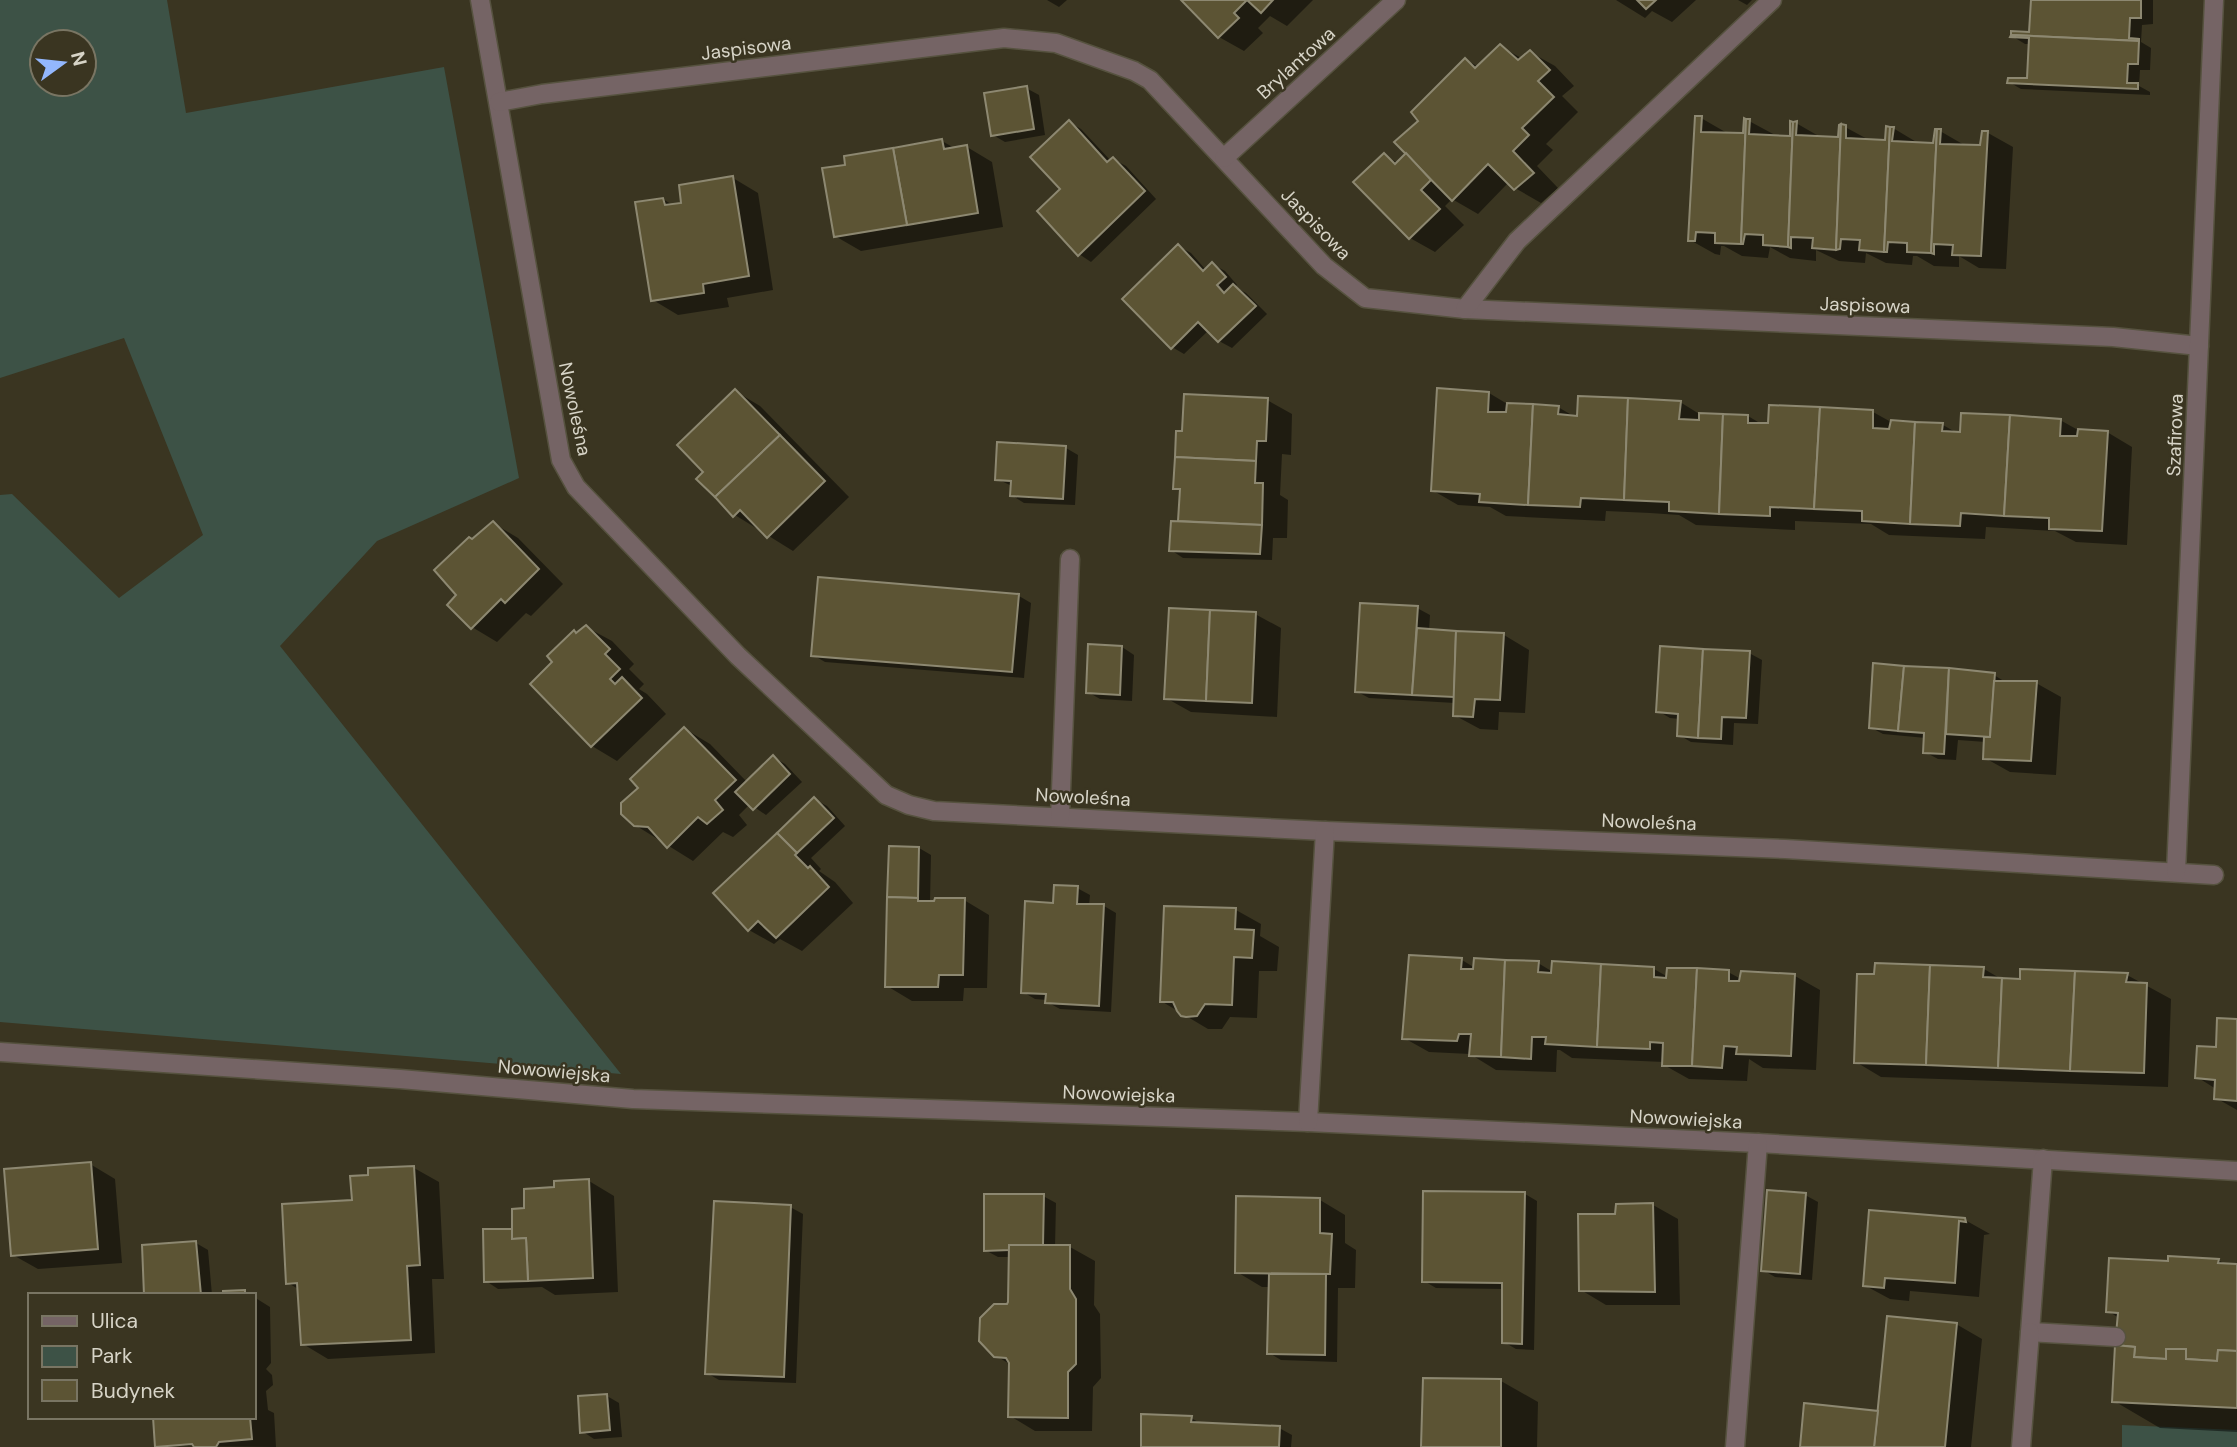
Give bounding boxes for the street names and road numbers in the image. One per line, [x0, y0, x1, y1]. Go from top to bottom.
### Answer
street label: Brylantowa [1252, 21, 1340, 105]
street label: Jaspisowa [699, 30, 793, 66]
street label: Jaspisowa [1275, 183, 1357, 265]
street label: Jaspisowa [1819, 291, 1911, 319]
street label: Nowoleśna [553, 360, 597, 458]
street label: Szafirowa [2161, 393, 2189, 477]
street label: Nowoleśna [1035, 782, 1131, 812]
street label: Nowoleśna [1601, 808, 1697, 836]
street label: Nowowiejska [497, 1054, 611, 1088]
street label: Nowowiejska [1062, 1080, 1176, 1108]
street label: Nowowiejska [1629, 1104, 1743, 1134]

